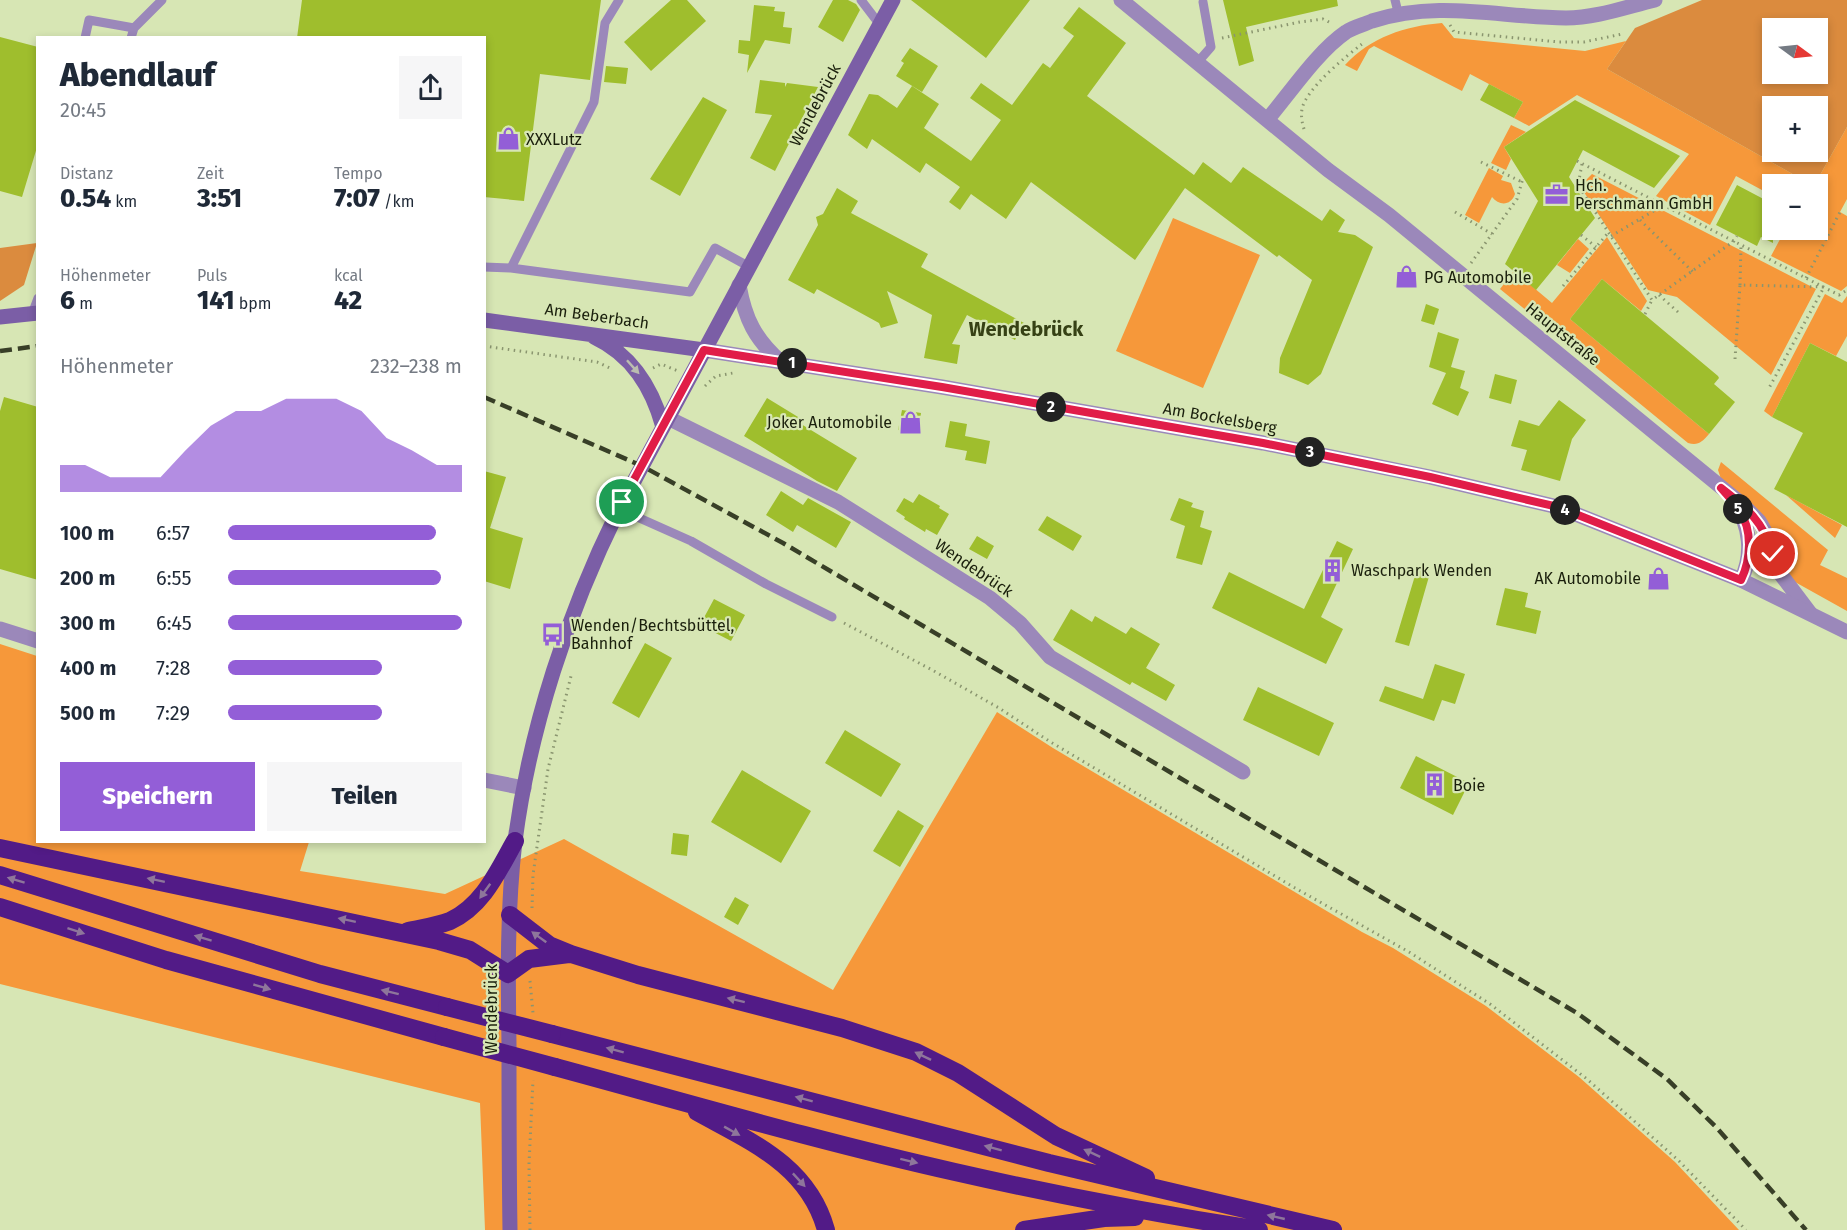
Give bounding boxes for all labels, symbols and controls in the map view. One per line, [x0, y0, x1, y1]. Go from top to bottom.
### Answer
north arrow [1762, 18, 1828, 84]
map controls [1762, 18, 1828, 240]
text: Abendlauf [60, 55, 215, 95]
button: share [399, 56, 462, 119]
street label: Wendebrück [785, 60, 845, 149]
button: + [1762, 96, 1828, 162]
text: 20:45 [60, 98, 106, 122]
shop icon: XXXLutz [495, 126, 521, 152]
place label: XXXLutz [526, 130, 582, 149]
text: Distanz [60, 164, 113, 183]
text: Zeit [197, 164, 224, 183]
text: Tempo [334, 164, 383, 183]
button: − [1762, 174, 1828, 240]
place label: Hch. Perschmann GmbH [1575, 176, 1713, 213]
office icon: Hch. Perschmann GmbH [1544, 181, 1570, 207]
text: 0.54 [60, 183, 111, 214]
text: 3:51 [197, 183, 242, 214]
text: 7:07 [334, 183, 380, 214]
text: km [111, 192, 137, 211]
text: /km [380, 192, 414, 211]
shop icon: PG Automobile [1393, 264, 1419, 290]
text: Höhenmeter [60, 266, 151, 285]
text: Puls [197, 266, 227, 285]
text: kcal [334, 266, 363, 285]
place label: PG Automobile [1424, 268, 1531, 287]
text: 6 [60, 285, 75, 316]
text: 141 [197, 285, 235, 316]
text: 42 [334, 285, 362, 316]
text: m [75, 294, 93, 313]
text: bpm [235, 294, 272, 313]
street label: Hauptstraße [1522, 298, 1604, 370]
street label: Am Beberbach [544, 299, 650, 333]
district label: Wendebrück [969, 317, 1084, 341]
pin: 1 [777, 348, 807, 378]
text: 1 [788, 353, 796, 372]
text: Höhenmeter [60, 354, 173, 378]
text: 232–238 m [370, 354, 462, 378]
one-way arrow [626, 359, 640, 374]
pin: 2 [1036, 392, 1066, 422]
text: 2 [1047, 397, 1055, 416]
street label: Am Bockelsberg [1162, 399, 1279, 437]
shop icon: Joker Automobile [897, 409, 923, 435]
place label: Joker Automobile [767, 413, 892, 432]
pin: 3 [1295, 437, 1325, 467]
text: 3 [1306, 442, 1314, 461]
pin [596, 476, 647, 527]
icon: arrive [605, 485, 638, 518]
pin: 5 [1723, 494, 1753, 524]
pin: 4 [1550, 495, 1580, 525]
text: 5 [1734, 499, 1742, 518]
text: 4 [1560, 500, 1570, 519]
text: 100 m [60, 521, 114, 545]
text: 6:57 [156, 521, 190, 545]
pin [1747, 528, 1798, 579]
street label: Wendebrück [931, 535, 1017, 602]
icon: check [1756, 537, 1789, 570]
building icon: Waschpark Wenden [1320, 557, 1346, 583]
place label: Waschpark Wenden [1351, 561, 1492, 580]
shop icon: AK Automobile [1646, 565, 1672, 591]
text: 200 m [60, 566, 115, 590]
text: 6:55 [156, 566, 191, 590]
place label: AK Automobile [1534, 569, 1641, 588]
text: 300 m [60, 611, 115, 635]
text: 6:45 [156, 611, 192, 635]
place label: Wenden/Bechtsbüttel, Bahnhof [571, 616, 734, 653]
bus stop icon: Wenden/Bechtsbüttel, Bahnhof [540, 621, 566, 647]
text: 400 m [60, 656, 116, 680]
text: 7:28 [156, 656, 191, 680]
text: 500 m [60, 701, 116, 725]
text: 7:29 [156, 701, 190, 725]
button: Speichern [60, 762, 255, 831]
button: Teilen [267, 762, 462, 831]
building icon: Boie [1422, 772, 1448, 798]
place label: Boie [1453, 776, 1485, 795]
one-way arrow [7, 875, 25, 884]
one-way arrow [147, 875, 165, 885]
one-way arrow [479, 883, 491, 899]
one-way arrow [337, 915, 356, 924]
one-way arrow [67, 927, 85, 936]
one-way arrow [531, 931, 547, 943]
one-way arrow [194, 933, 212, 942]
street label: Wendebrück [482, 963, 501, 1054]
one-way arrow [254, 983, 272, 992]
one-way arrow [381, 987, 399, 996]
one-way arrow [727, 995, 746, 1005]
one-way arrow [606, 1045, 624, 1055]
one-way arrow [914, 1052, 932, 1062]
one-way arrow [795, 1094, 813, 1104]
one-way arrow [723, 1126, 740, 1136]
one-way arrow [984, 1143, 1002, 1152]
one-way arrow [1082, 1148, 1100, 1158]
one-way arrow [900, 1156, 918, 1166]
one-way arrow [792, 1172, 806, 1187]
one-way arrow [1267, 1211, 1285, 1221]

